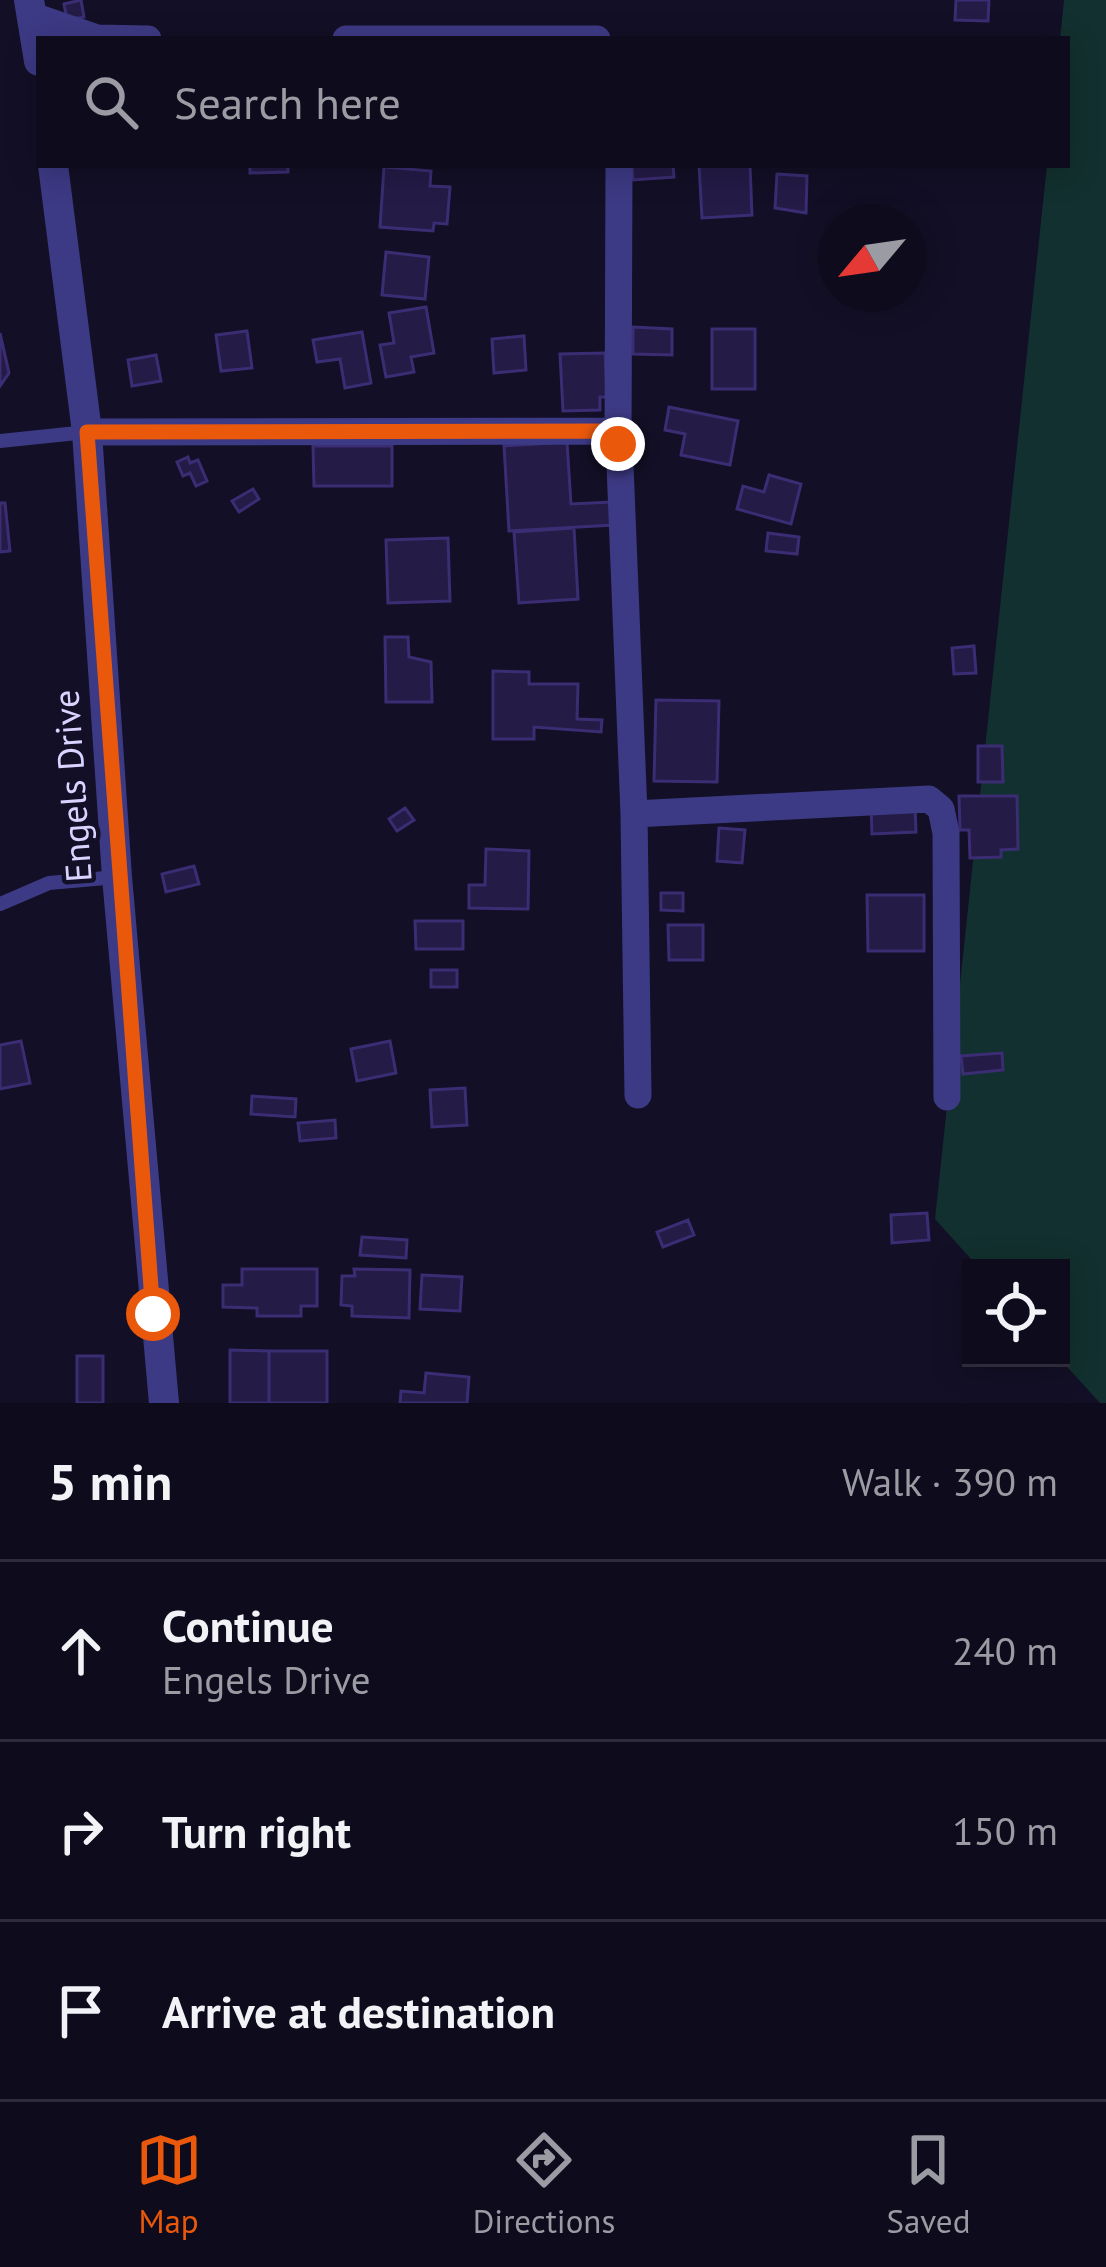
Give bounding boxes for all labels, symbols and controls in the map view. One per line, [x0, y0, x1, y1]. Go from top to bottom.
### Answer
search box [36, 36, 1070, 168]
icon: search [78, 69, 144, 135]
text: Search here [174, 73, 401, 131]
north arrow [818, 204, 926, 312]
route end [591, 417, 645, 471]
street label: Engels Drive [41, 688, 102, 884]
map controls [962, 1259, 1070, 1367]
button: locate [962, 1259, 1070, 1367]
route start [126, 1287, 180, 1341]
text: 5 min [48, 1448, 172, 1514]
text: Walk · 390 m [842, 1456, 1058, 1507]
text: Continue [162, 1596, 334, 1654]
icon: ahead [48, 1618, 114, 1684]
text: 240 m [952, 1625, 1058, 1676]
text: Engels Drive [162, 1654, 371, 1705]
icon: right [48, 1798, 114, 1864]
text: Turn right [162, 1802, 351, 1860]
text: 150 m [952, 1805, 1058, 1856]
icon: arrive [48, 1978, 114, 2044]
text: Arrive at destination [162, 1982, 555, 2040]
tab: Map [136, 2127, 202, 2242]
tab: Directions [473, 2127, 615, 2242]
tab: Saved [886, 2127, 970, 2242]

